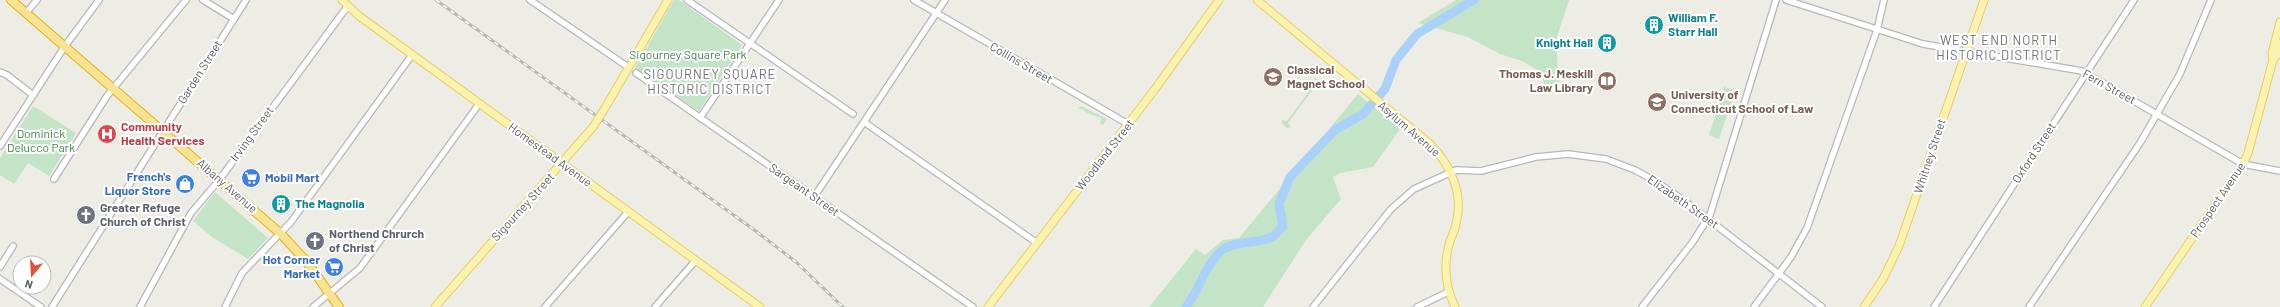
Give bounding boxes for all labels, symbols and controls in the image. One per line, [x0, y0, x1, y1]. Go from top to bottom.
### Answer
place label: William F. Starr Hall [1668, 10, 1718, 38]
building icon: William F. Starr Hall [1643, 14, 1665, 36]
building icon: Knight Hall [1596, 32, 1618, 54]
district label: WEST END NORTH HISTORIC DISTRICT [1936, 32, 2062, 63]
place label: Knight Hall [1536, 35, 1593, 49]
street label: Garden Street [174, 37, 224, 106]
street label: Collins Street [988, 39, 1055, 86]
park label: Sigourney Square Park [629, 47, 747, 61]
place label: Classical Magnet School [1287, 62, 1365, 90]
district label: SIGOURNEY SQUARE HISTORIC DISTRICT [644, 66, 776, 97]
school or university icon: Classical Magnet School [1262, 66, 1284, 88]
place label: Thomas J. Meskill Law Library [1499, 66, 1593, 94]
street label: Fern Street [2080, 66, 2139, 106]
library icon: Thomas J. Meskill Law Library [1596, 70, 1618, 92]
place label: University of Connecticut School of Law [1671, 87, 1814, 115]
school or university icon: University of Connecticut School of Law [1646, 91, 1668, 113]
street label: Asylum Avenue [1376, 97, 1444, 159]
street label: Irving Street [227, 103, 276, 164]
street label: Woodland Street [1072, 116, 1136, 193]
street label: Whitney Street [1910, 117, 1948, 195]
place label: Community Health Services [121, 119, 204, 147]
street label: Homestead Avenue [506, 119, 595, 189]
street label: Oxford Street [2008, 120, 2058, 185]
hospital icon: Community Health Services [96, 123, 118, 145]
park label: Dominick Delucco Park [7, 126, 75, 154]
street label: Albany Avenue [195, 155, 261, 215]
street label: Prospect Avenue [2187, 159, 2248, 240]
street label: Sargeant Street [767, 160, 842, 218]
supermarket icon: Mobil Mart [240, 167, 262, 189]
place label: French's Liquor Store [105, 169, 171, 197]
street label: Sigourney Street [488, 169, 557, 243]
place label: Mobil Mart [265, 170, 320, 184]
street label: Elizabeth Street [1645, 172, 1722, 231]
shop icon: French's Liquor Store [174, 173, 196, 195]
building icon: The Magnolia [270, 193, 292, 215]
place label: The Magnolia [295, 196, 365, 210]
place label: Greater Refuge Church of Christ [100, 200, 186, 228]
church icon: Greater Refuge Church of Christ [75, 204, 97, 226]
place label: Northend Chrurch of Christ [329, 226, 424, 254]
church icon: Northend Chrurch of Christ [304, 230, 326, 252]
place label: Hot Corner Market [263, 252, 320, 280]
north arrow [12, 255, 52, 295]
supermarket icon: Hot Corner Market [323, 256, 345, 278]
text: N [23, 278, 34, 292]

